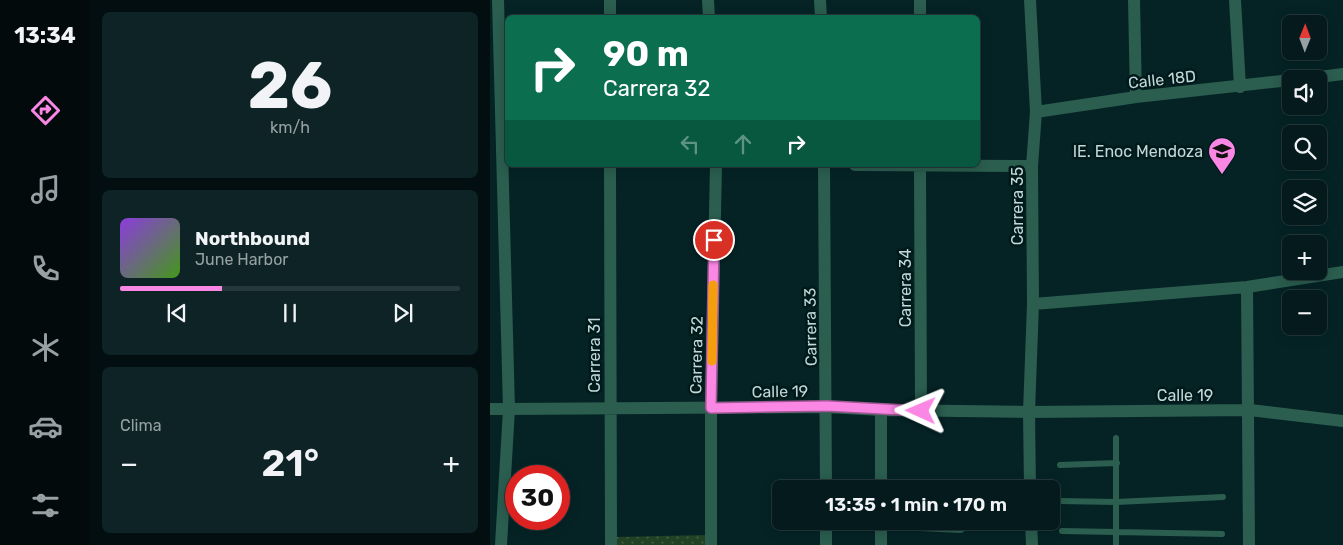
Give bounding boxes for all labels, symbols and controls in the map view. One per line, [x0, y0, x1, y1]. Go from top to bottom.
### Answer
north arrow [1282, 15, 1328, 60]
map controls [1282, 15, 1327, 335]
text: 13:34 [14, 22, 76, 49]
text: 90 m [603, 33, 689, 75]
icon: right [520, 35, 585, 100]
text: 26 [248, 47, 332, 124]
street label: Calle 18D [1127, 66, 1197, 93]
button: sound [1282, 70, 1327, 115]
text: Carrera 32 [603, 75, 710, 102]
icon: directions [28, 93, 63, 128]
text: km/h [270, 118, 310, 137]
button: search [1282, 125, 1327, 170]
icon: left [676, 130, 704, 158]
icon: ahead [729, 130, 757, 158]
icon: right [782, 130, 810, 158]
school or university icon: IE. Enoc Mendoza [1207, 136, 1237, 175]
place label: IE. Enoc Mendoza [1073, 142, 1203, 161]
street label: Carrera 35 [1008, 167, 1027, 245]
icon: music [28, 172, 63, 207]
button: layers [1282, 180, 1327, 225]
pin [693, 219, 735, 261]
icon: arrive [700, 226, 728, 254]
text: Northbound [195, 227, 310, 250]
button: + [1282, 235, 1327, 280]
street label: Carrera 34 [896, 249, 915, 327]
text: June Harbor [195, 250, 288, 269]
icon: phone [28, 251, 63, 286]
street label: Carrera 33 [800, 288, 821, 366]
button: − [1282, 290, 1327, 335]
icon: previous [163, 299, 191, 327]
icon: pause [276, 299, 304, 327]
icon: next [389, 299, 417, 327]
street label: Carrera 32 [686, 316, 707, 394]
street label: Carrera 31 [585, 317, 604, 393]
icon: climate [28, 330, 63, 365]
street label: Calle 19 [752, 382, 808, 401]
position arrow [894, 384, 946, 436]
street label: Calle 19 [1157, 386, 1213, 405]
icon: car [28, 409, 63, 444]
text: Clima [120, 416, 161, 435]
text: 21° [262, 440, 319, 486]
text: − [120, 447, 138, 480]
text: + [443, 447, 460, 480]
speed limit sign: 30 [505, 465, 570, 530]
icon: filters [28, 488, 63, 523]
text: 13:35 · 1 min · 170 m [825, 493, 1007, 516]

